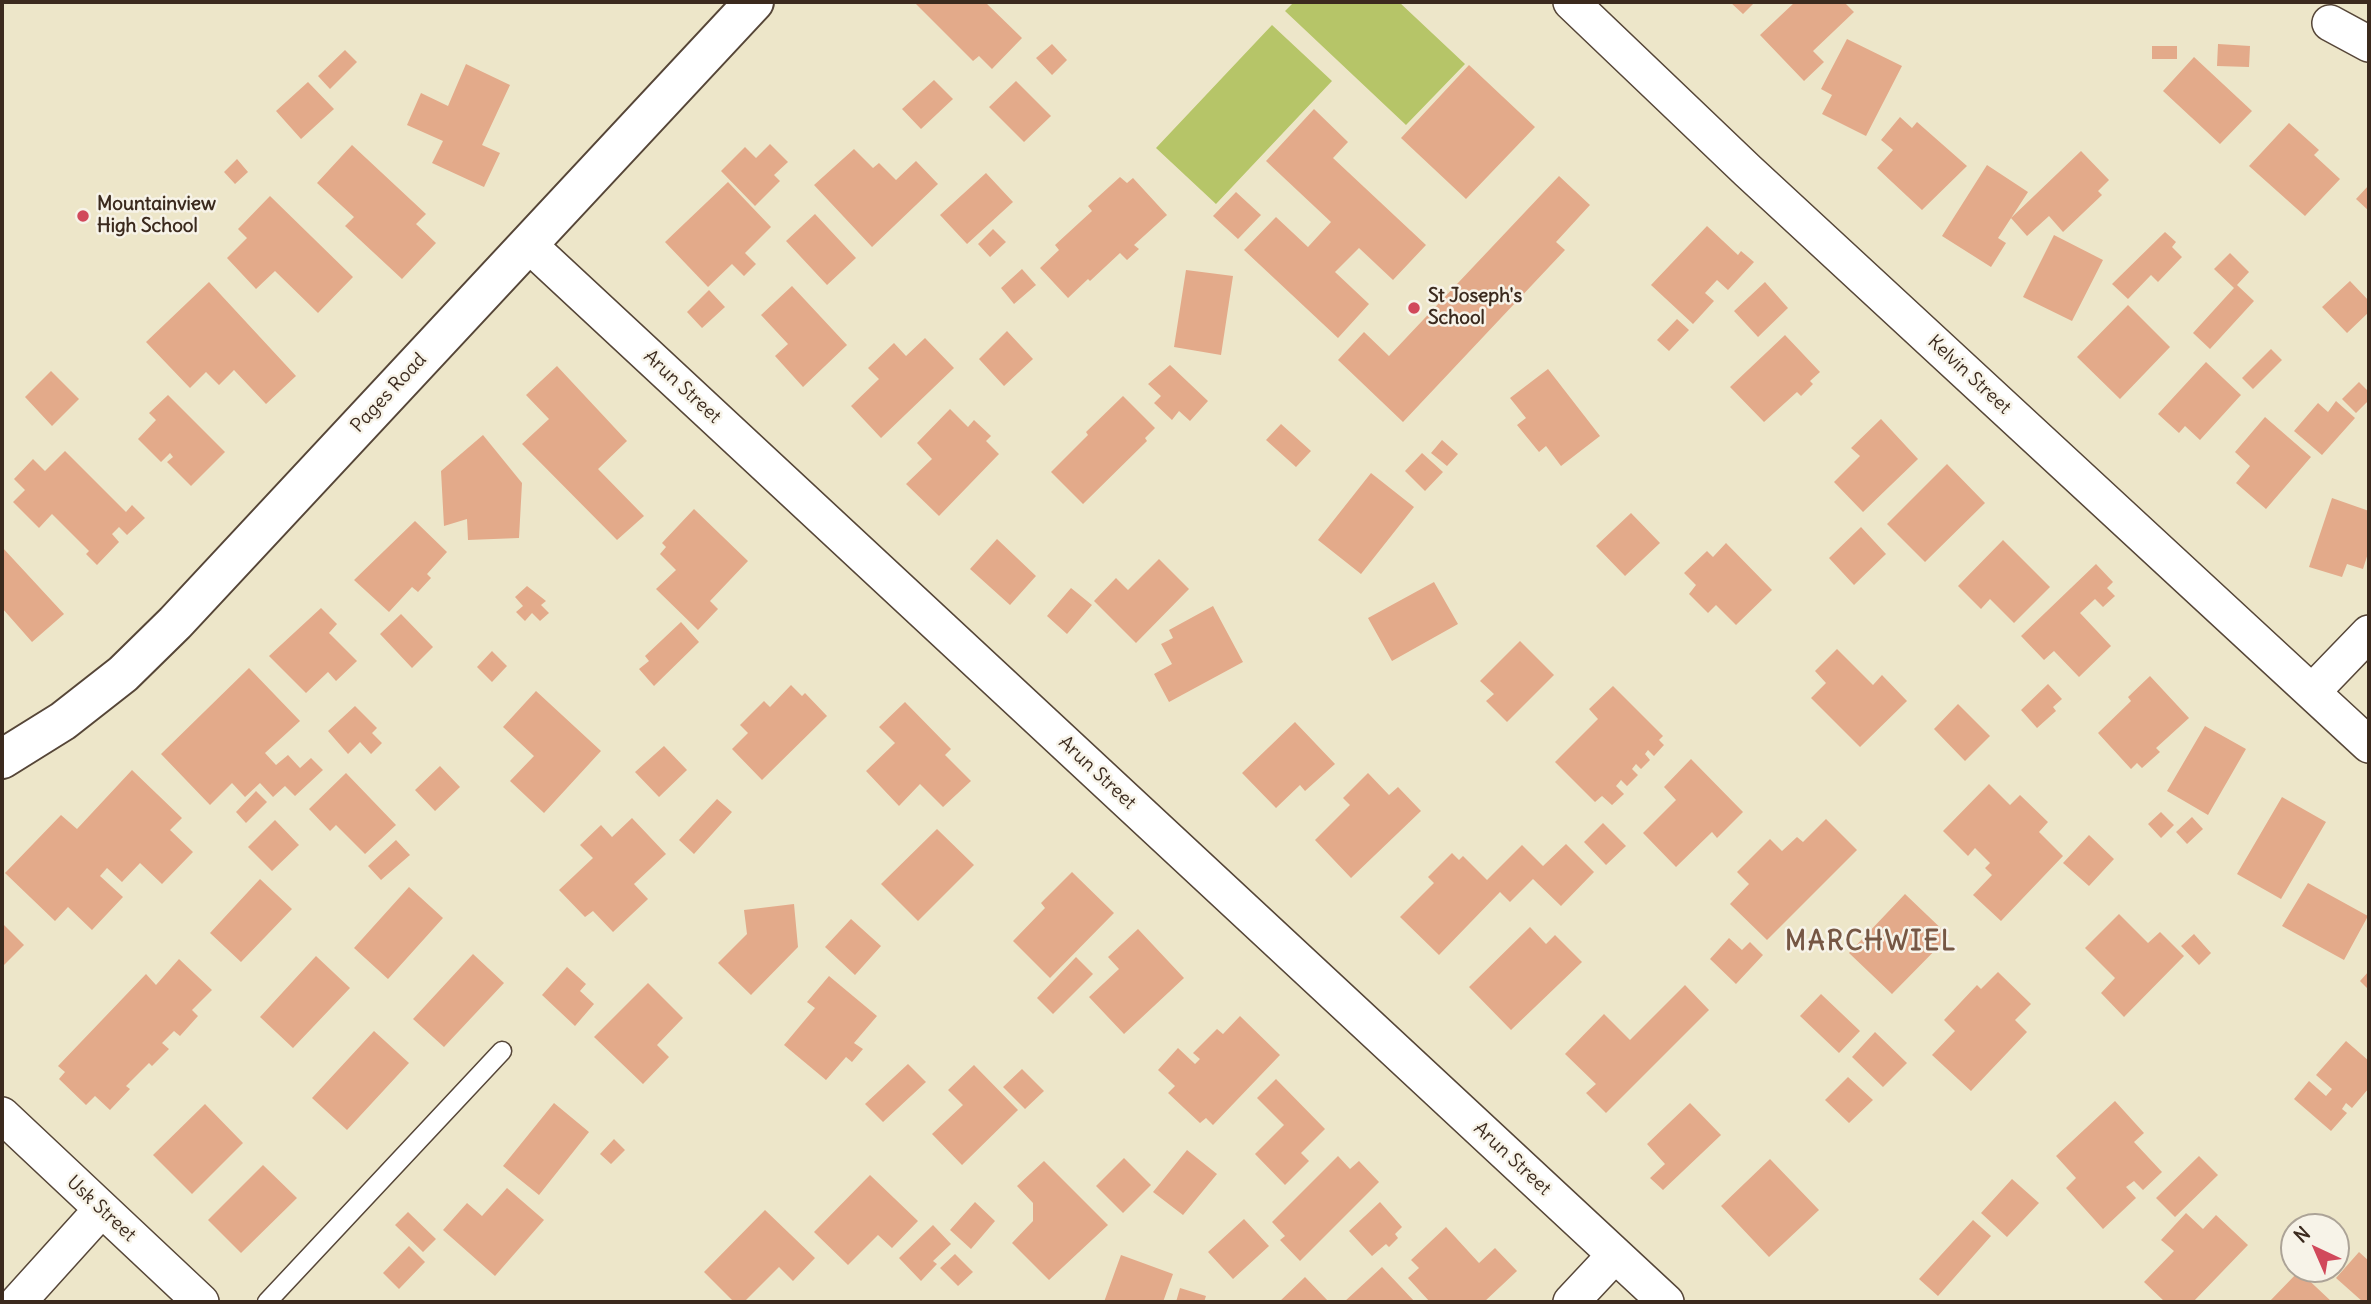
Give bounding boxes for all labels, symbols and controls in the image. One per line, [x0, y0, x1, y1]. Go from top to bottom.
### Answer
place label: Mountainview High School [97, 194, 216, 238]
marker: Mountainview High School [75, 208, 91, 224]
place label: St Joseph's School [1428, 286, 1522, 330]
marker: St Joseph's School [1406, 300, 1422, 316]
street label: Kelvin Street [1923, 331, 2015, 419]
street label: Arun Street [639, 345, 725, 429]
street label: Pages Road [346, 349, 432, 437]
street label: Arun Street [1054, 731, 1140, 815]
district label: MARCHWIEL [1786, 927, 1956, 959]
street label: Arun Street [1469, 1117, 1555, 1201]
street label: Usk Street [62, 1171, 140, 1247]
north arrow [2280, 1213, 2350, 1283]
text: N [2289, 1221, 2315, 1248]

